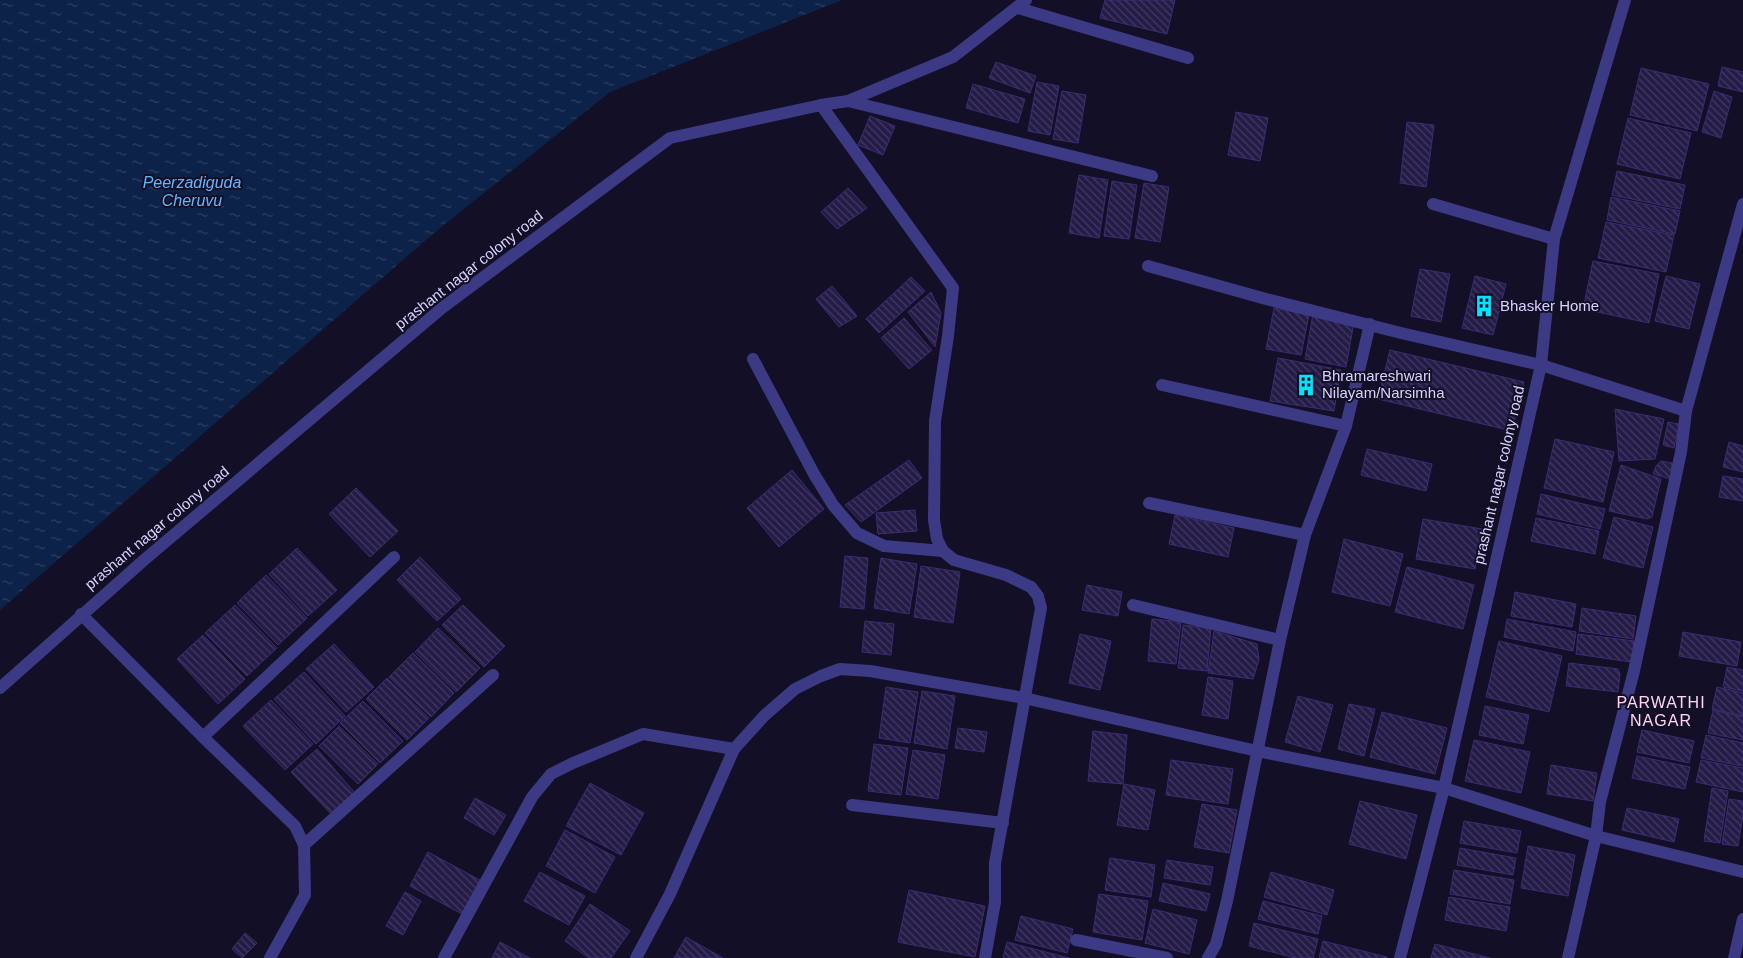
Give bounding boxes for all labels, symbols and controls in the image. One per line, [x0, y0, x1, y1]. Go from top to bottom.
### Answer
water label: Peerzadiguda Cheruvu [143, 174, 241, 209]
street label: prashant nagar colony road [392, 207, 546, 333]
building icon: Bhasker Home [1471, 293, 1497, 319]
place label: Bhasker Home [1500, 297, 1599, 314]
place label: Bhramareshwari Nilayam/Narsimha [1322, 367, 1445, 401]
building icon: Bhramareshwari Nilayam/Narsimha [1293, 372, 1319, 398]
street label: prashant nagar colony road [1470, 384, 1527, 566]
street label: prashant nagar colony road [81, 462, 232, 593]
district label: PARWATHI NAGAR [1616, 694, 1706, 729]

